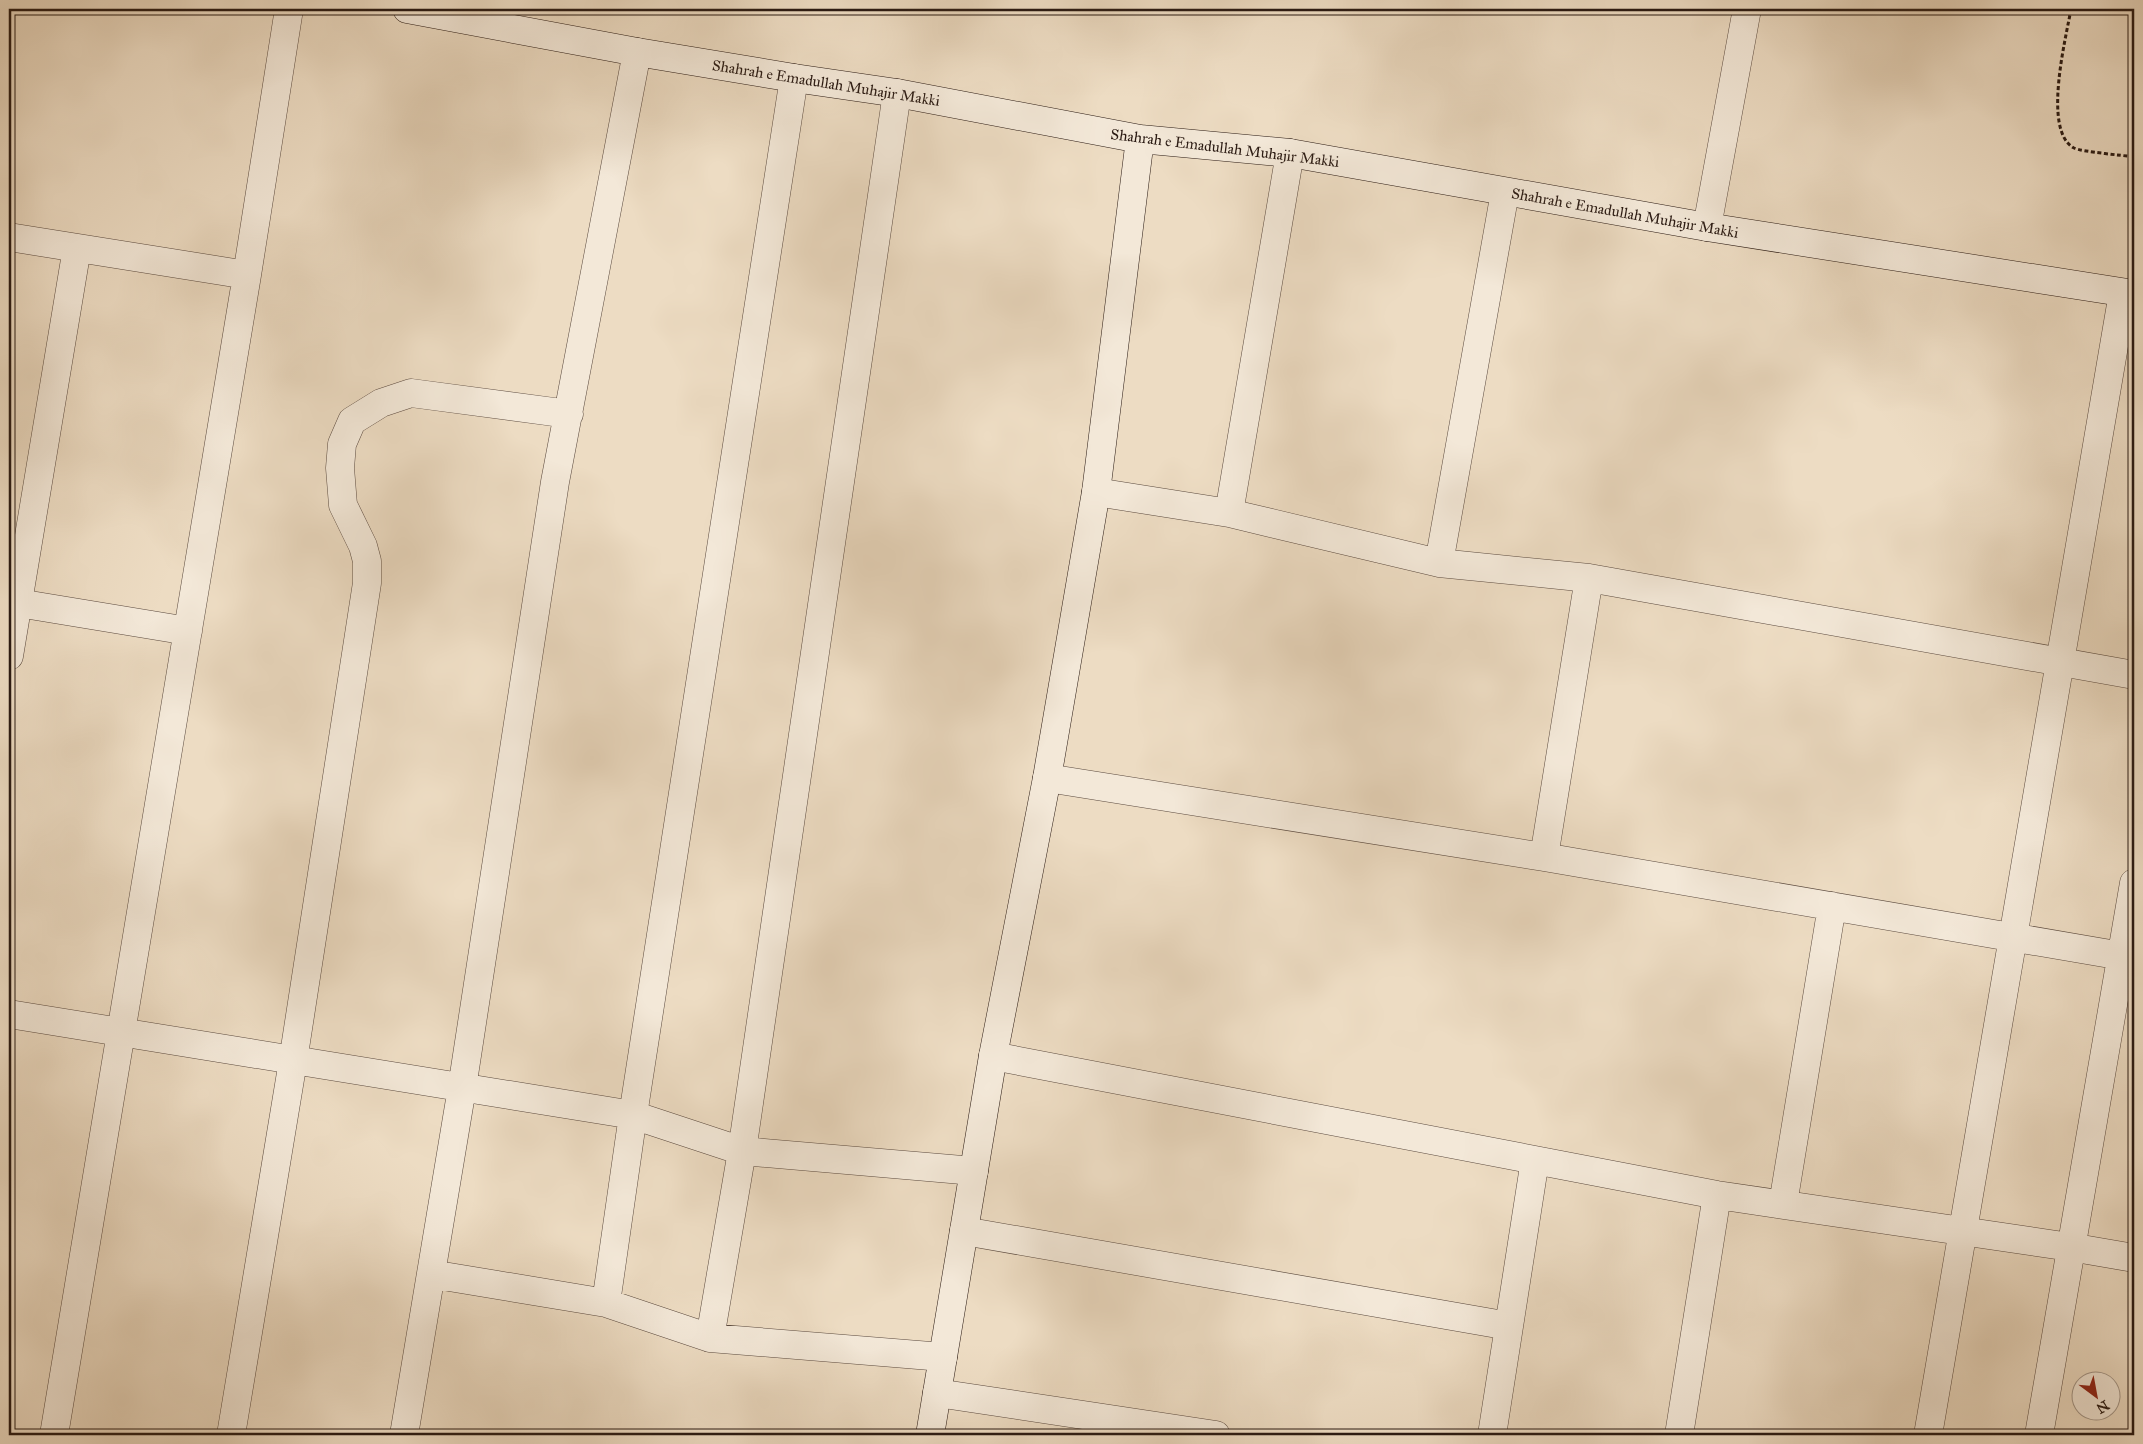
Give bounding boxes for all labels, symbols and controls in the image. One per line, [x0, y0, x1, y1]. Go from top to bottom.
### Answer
street label: Shahrah e Emadullah Muhajir Makki [711, 56, 941, 110]
street label: Shahrah e Emadullah Muhajir Makki [1110, 125, 1340, 171]
street label: Shahrah e Emadullah Muhajir Makki [1510, 184, 1740, 242]
north arrow [2070, 1372, 2120, 1422]
text: N [2093, 1396, 2112, 1417]

